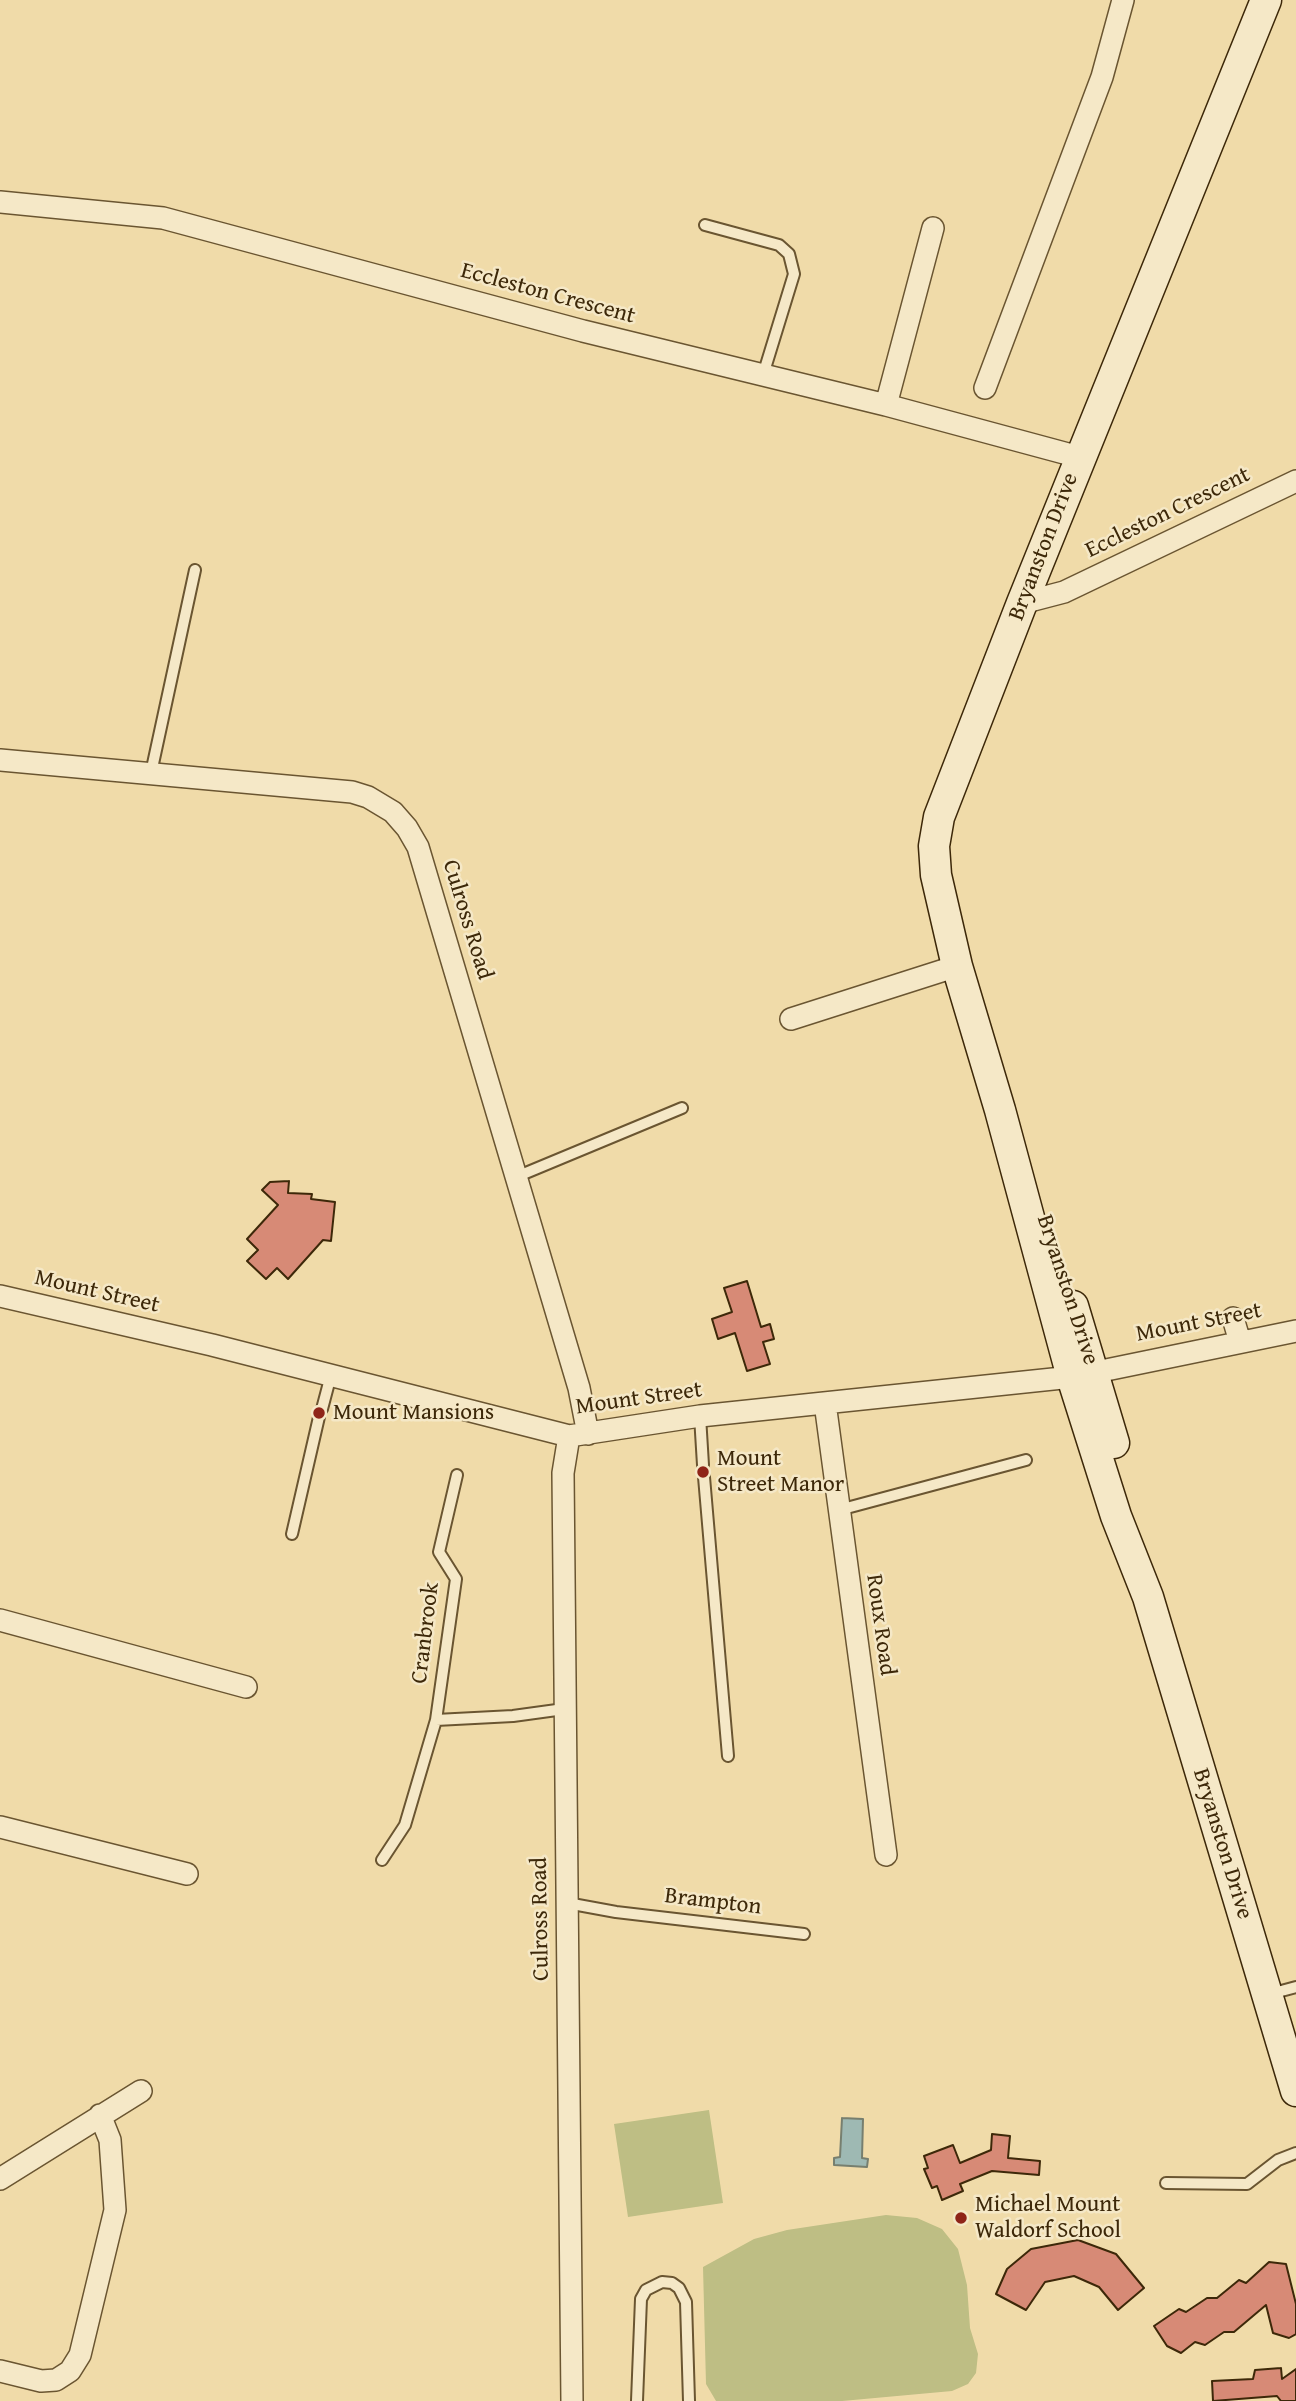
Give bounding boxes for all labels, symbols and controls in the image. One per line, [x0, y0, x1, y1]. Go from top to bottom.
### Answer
street label: Eccleston Crescent [458, 257, 638, 331]
street label: Eccleston Crescent [1081, 461, 1255, 565]
street label: Bryanston Drive [1003, 469, 1085, 625]
street label: Culross Road [436, 857, 498, 983]
street label: Bryanston Drive [1030, 1212, 1104, 1368]
street label: Mount Street [32, 1264, 162, 1320]
street label: Mount Street [1134, 1297, 1264, 1349]
street label: Mount Street [574, 1376, 704, 1422]
place label: Mount Mansions [333, 1399, 494, 1427]
marker: Mount Mansions [311, 1405, 327, 1421]
place label: Mount Street Manor [717, 1445, 844, 1499]
marker: Mount Street Manor [695, 1464, 711, 1480]
street label: Roux Road [859, 1572, 901, 1678]
street label: Cranbrook [406, 1581, 446, 1685]
street label: Bryanston Drive [1186, 1765, 1258, 1923]
street label: Culross Road [526, 1857, 556, 1981]
street label: Brampton [663, 1882, 763, 1922]
place label: Michael Mount Waldorf School [975, 2191, 1121, 2245]
marker: Michael Mount Waldorf School [953, 2210, 969, 2226]

